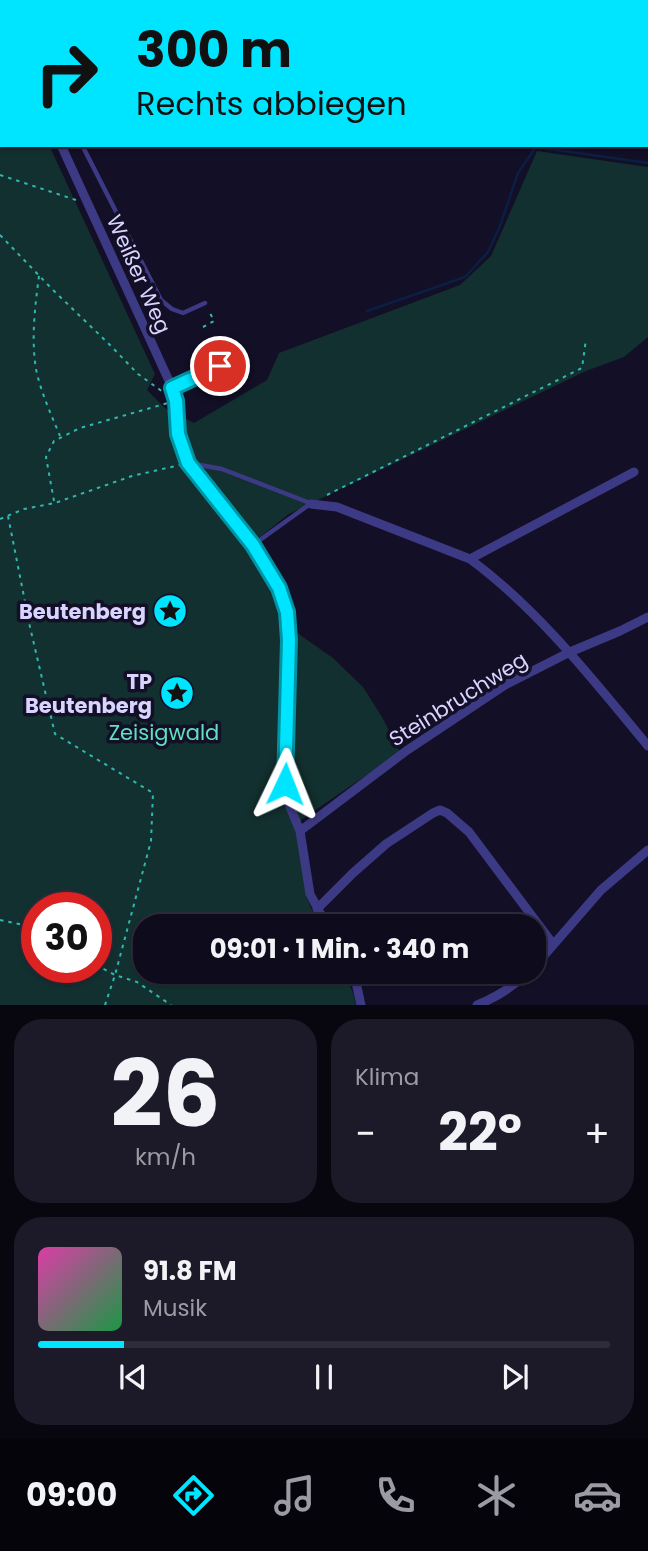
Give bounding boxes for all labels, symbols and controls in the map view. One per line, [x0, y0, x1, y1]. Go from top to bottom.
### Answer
text: 300 m [136, 16, 292, 84]
icon: right [21, 28, 112, 119]
text: Rechts abbiegen [136, 81, 407, 126]
street label: Weißer Weg [100, 210, 178, 338]
pin [190, 336, 250, 396]
icon: arrive [201, 347, 239, 385]
place icon: Beutenberg [151, 592, 189, 630]
place label: Beutenberg [19, 597, 146, 626]
street label: Steinbruchweg [383, 645, 533, 753]
place label: TP Beutenberg [25, 667, 152, 720]
place icon: TP Beutenberg [158, 674, 196, 712]
park label: Zeisigwald [109, 718, 219, 747]
position arrow [248, 747, 322, 821]
speed limit sign: 30 [21, 892, 112, 983]
text: 09:01 · 1 Min. · 340 m [210, 931, 469, 967]
text: 26 [111, 1030, 220, 1158]
text: Klima [355, 1061, 419, 1093]
text: 22° [438, 1096, 522, 1169]
text: − [355, 1107, 376, 1160]
text: + [584, 1107, 610, 1160]
text: km/h [135, 1141, 196, 1173]
text: 91.8 FM [143, 1253, 237, 1289]
text: Musik [143, 1292, 207, 1324]
icon: previous [114, 1358, 152, 1396]
icon: pause [305, 1358, 343, 1396]
icon: next [496, 1358, 534, 1396]
icon: directions [169, 1471, 218, 1520]
icon: music [270, 1471, 319, 1520]
icon: phone [371, 1471, 420, 1520]
icon: climate [472, 1471, 521, 1520]
icon: car [573, 1471, 622, 1520]
text: 09:00 [26, 1472, 117, 1517]

